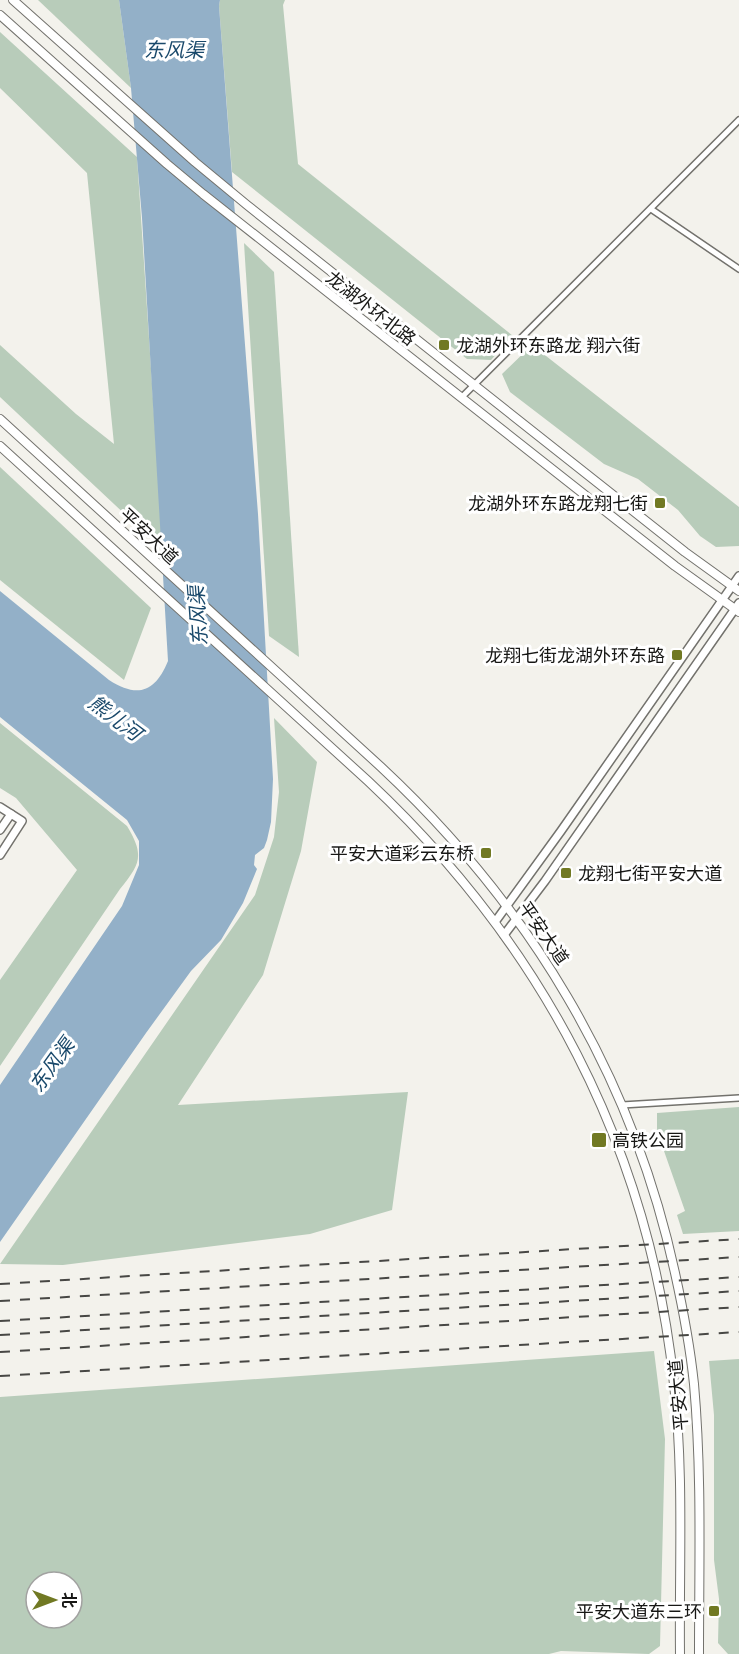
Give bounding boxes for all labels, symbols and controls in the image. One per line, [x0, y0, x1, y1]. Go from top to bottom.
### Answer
water label: 东风渠 [144, 38, 207, 62]
street label: 龙湖外环北路 [322, 266, 420, 350]
place label: 龙湖外环东路龙 翔六街 [456, 335, 640, 356]
marker: 龙湖外环东路龙 翔六街 [437, 338, 451, 352]
place label: 龙湖外环东路龙翔七街 [468, 493, 648, 514]
marker: 龙湖外环东路龙翔七街 [653, 496, 667, 510]
street label: 平安大道 [116, 504, 182, 568]
water label: 东风渠 [184, 582, 212, 647]
place label: 龙翔七街龙湖外环东路 [485, 645, 665, 666]
marker: 龙翔七街龙湖外环东路 [670, 648, 684, 662]
water label: 熊儿河 [84, 690, 149, 748]
place label: 平安大道彩云东桥 [330, 843, 474, 864]
marker: 平安大道彩云东桥 [479, 846, 493, 860]
place label: 龙翔七街平安大道 [578, 863, 722, 884]
marker: 龙翔七街平安大道 [559, 866, 573, 880]
street label: 平安大道 [515, 897, 573, 969]
water label: 东风渠 [25, 1031, 81, 1096]
place label: 高铁公园 [612, 1130, 684, 1151]
marker: 高铁公园 [590, 1131, 608, 1149]
street label: 平安大道 [664, 1358, 692, 1432]
north arrow [24, 1570, 84, 1630]
text: 北 [59, 1592, 78, 1608]
place label: 平安大道东三环 [576, 1601, 702, 1622]
marker: 平安大道东三环 [707, 1604, 721, 1618]

